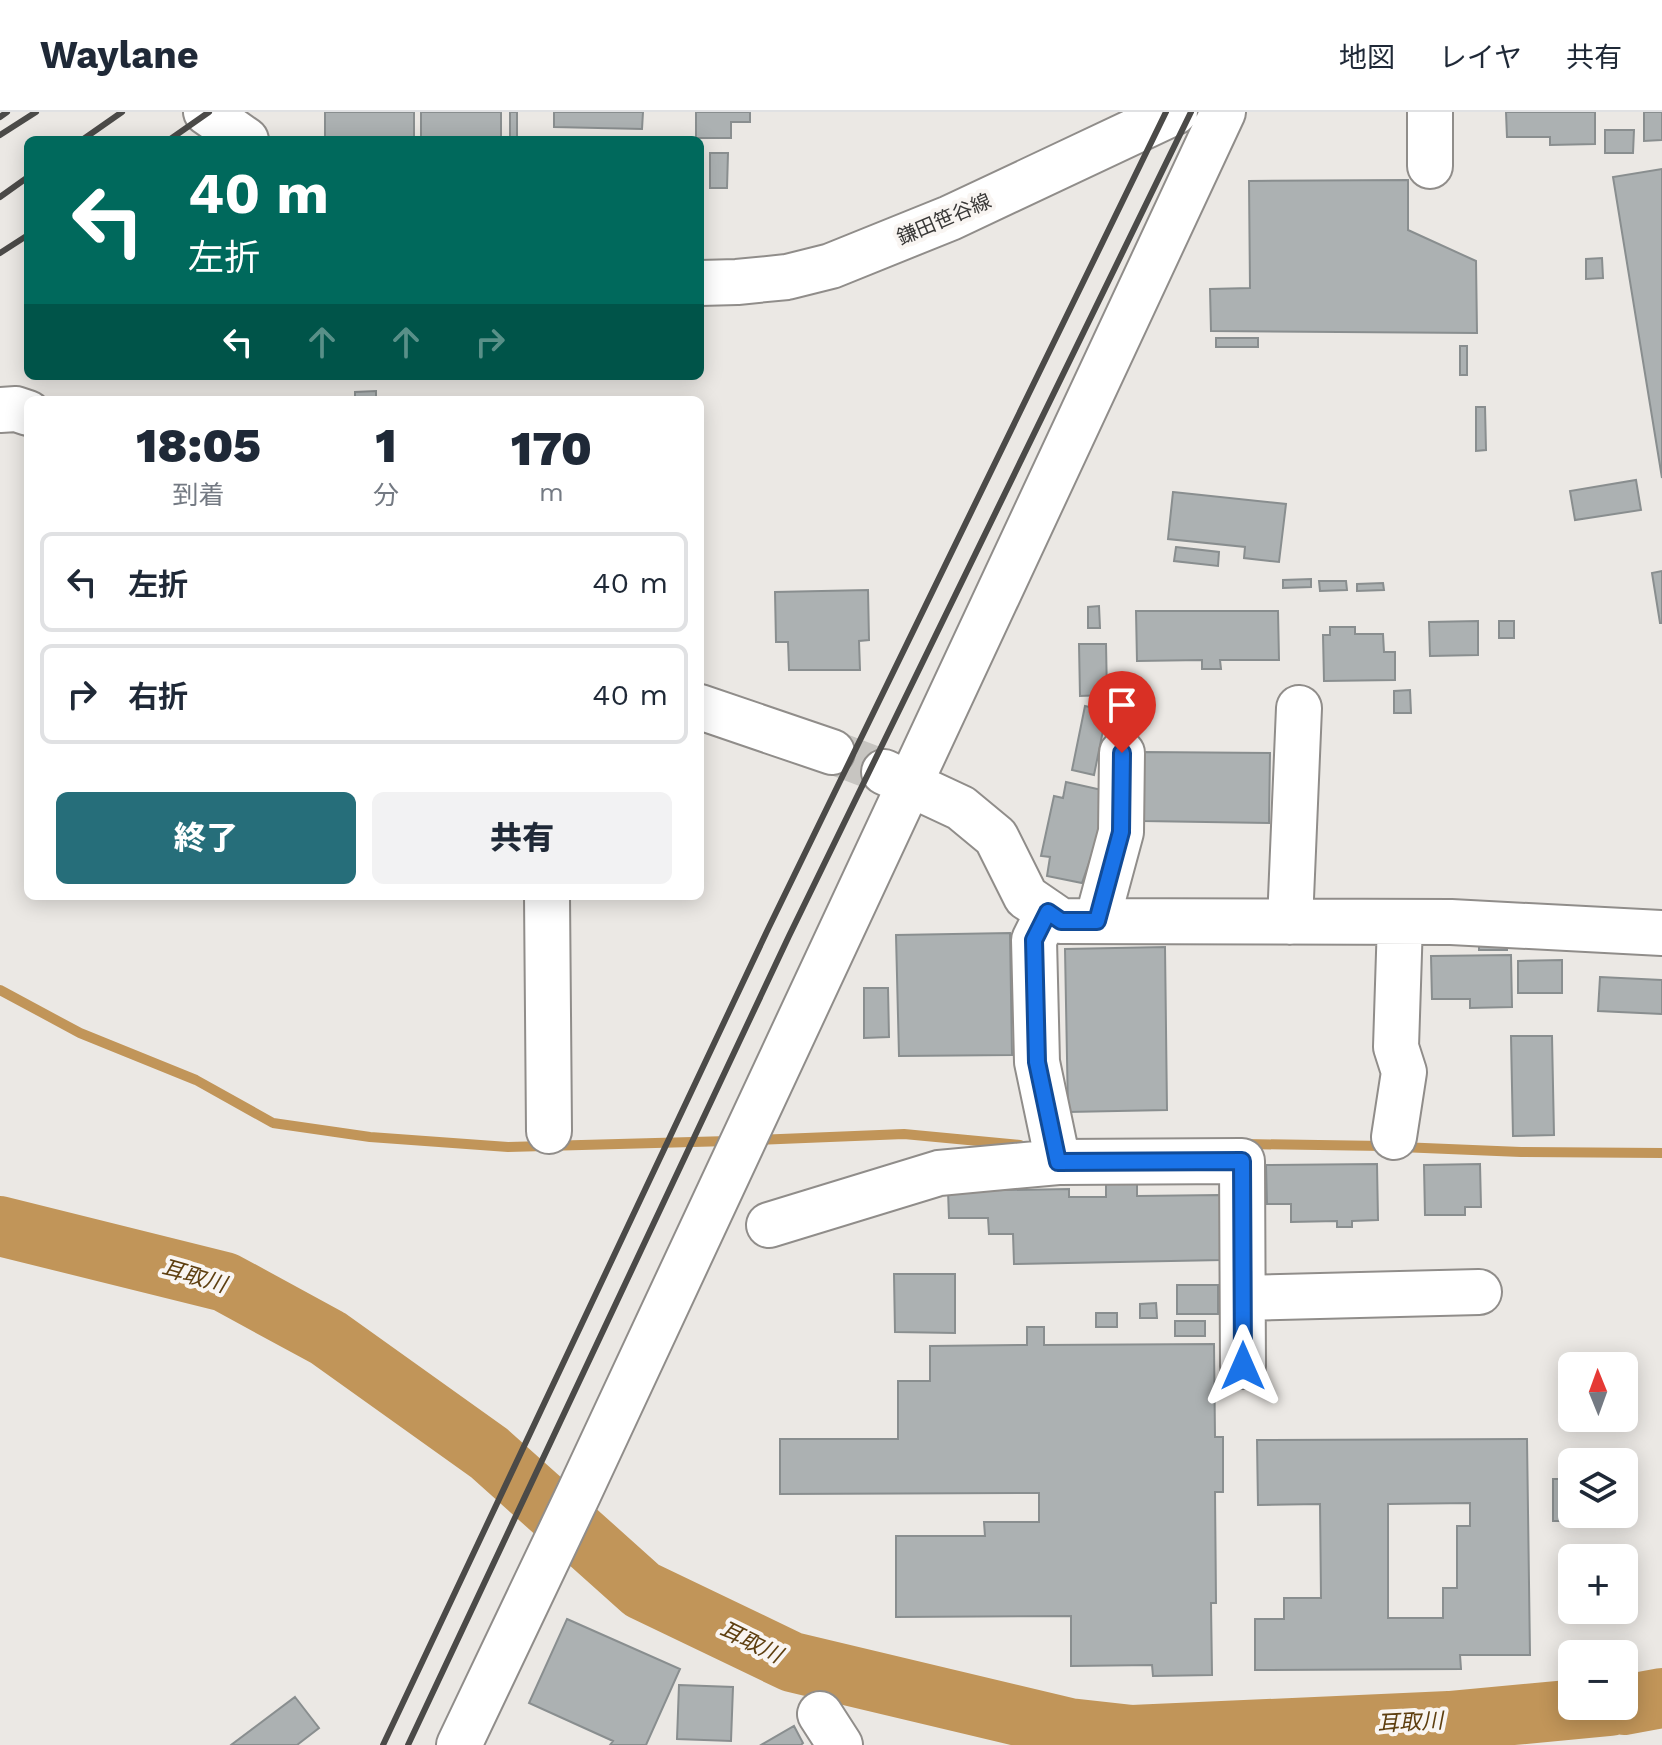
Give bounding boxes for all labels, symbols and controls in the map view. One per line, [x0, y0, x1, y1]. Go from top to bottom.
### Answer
text: Waylane [40, 33, 199, 77]
text: 地図 [1339, 41, 1395, 74]
text: レイヤ [1439, 41, 1522, 74]
text: 共有 [1566, 41, 1622, 74]
text: 40 m [188, 161, 329, 227]
icon: left [56, 168, 160, 272]
street label: 鎌田笹谷線 [893, 188, 995, 250]
text: 左折 [188, 237, 260, 279]
icon: left [216, 320, 260, 364]
icon: ahead [300, 320, 344, 364]
icon: ahead [384, 320, 428, 364]
icon: right [468, 320, 512, 364]
text: 18:05 [136, 417, 261, 474]
text: 1 [375, 417, 397, 474]
text: 170 [511, 420, 592, 477]
text: m [539, 477, 564, 507]
text: 到着 [172, 480, 224, 510]
text: 分 [373, 480, 399, 510]
icon: left [60, 560, 104, 604]
text: 40 m [592, 565, 668, 600]
text: 左折 [128, 567, 188, 602]
pin [1088, 671, 1156, 753]
icon: right [60, 672, 104, 716]
text: 40 m [592, 677, 668, 712]
text: 右折 [128, 679, 188, 714]
icon: arrive [1100, 683, 1144, 727]
button: 終了 [56, 792, 356, 884]
button: 共有 [372, 792, 672, 884]
water label: 耳取川 [159, 1255, 231, 1298]
position arrow [1201, 1324, 1285, 1408]
north arrow [1558, 1352, 1638, 1432]
map controls [1558, 1352, 1638, 1720]
button: layers [1558, 1448, 1638, 1528]
button: + [1558, 1544, 1638, 1624]
water label: 耳取川 [716, 1616, 788, 1669]
button: − [1558, 1640, 1638, 1720]
water label: 耳取川 [1376, 1708, 1446, 1736]

